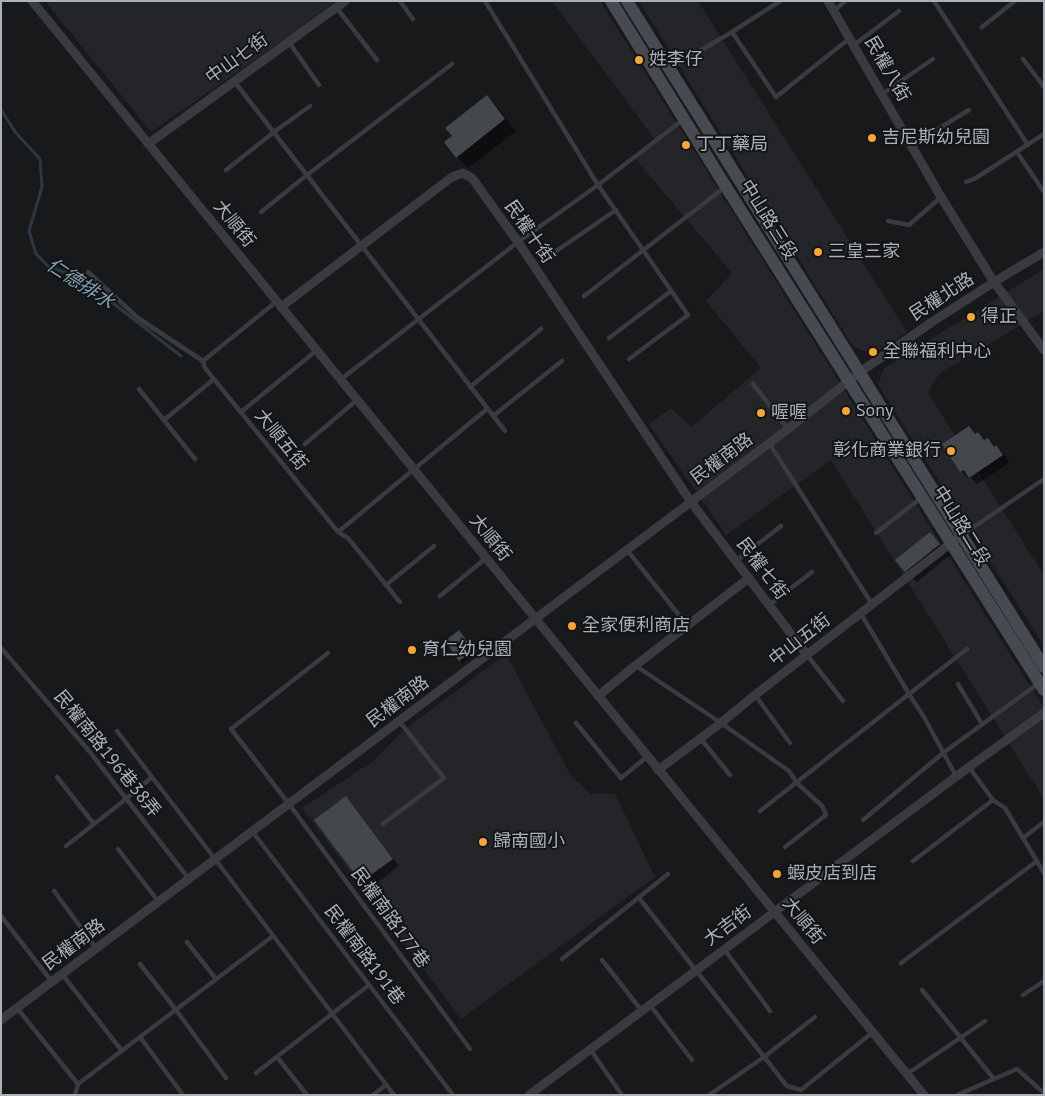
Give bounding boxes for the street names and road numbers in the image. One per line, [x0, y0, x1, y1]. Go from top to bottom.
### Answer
street label: 中山七街 [202, 29, 272, 89]
street label: 民權八街 [860, 32, 914, 106]
street label: 中山路三段 [735, 176, 801, 264]
street label: 大順街 [209, 196, 259, 252]
street label: 民權十街 [500, 196, 558, 268]
street label: 民權北路 [906, 268, 978, 326]
street label: 大順五街 [250, 405, 312, 475]
street label: 民權南路 [687, 429, 757, 489]
street label: 中山路二段 [928, 482, 994, 570]
street label: 大順街 [465, 510, 515, 566]
street label: 民權七街 [732, 534, 792, 604]
street label: 中山五街 [765, 609, 835, 671]
street label: 民權南路 [363, 672, 433, 732]
street label: 民權南路196巷38弄 [49, 686, 165, 822]
street label: 民權南路177巷 [346, 863, 434, 973]
street label: 大順街 [778, 893, 828, 949]
street label: 民權南路191巷 [319, 901, 409, 1009]
street label: 大吉街 [700, 901, 756, 951]
street label: 民權南路 [39, 915, 109, 975]

